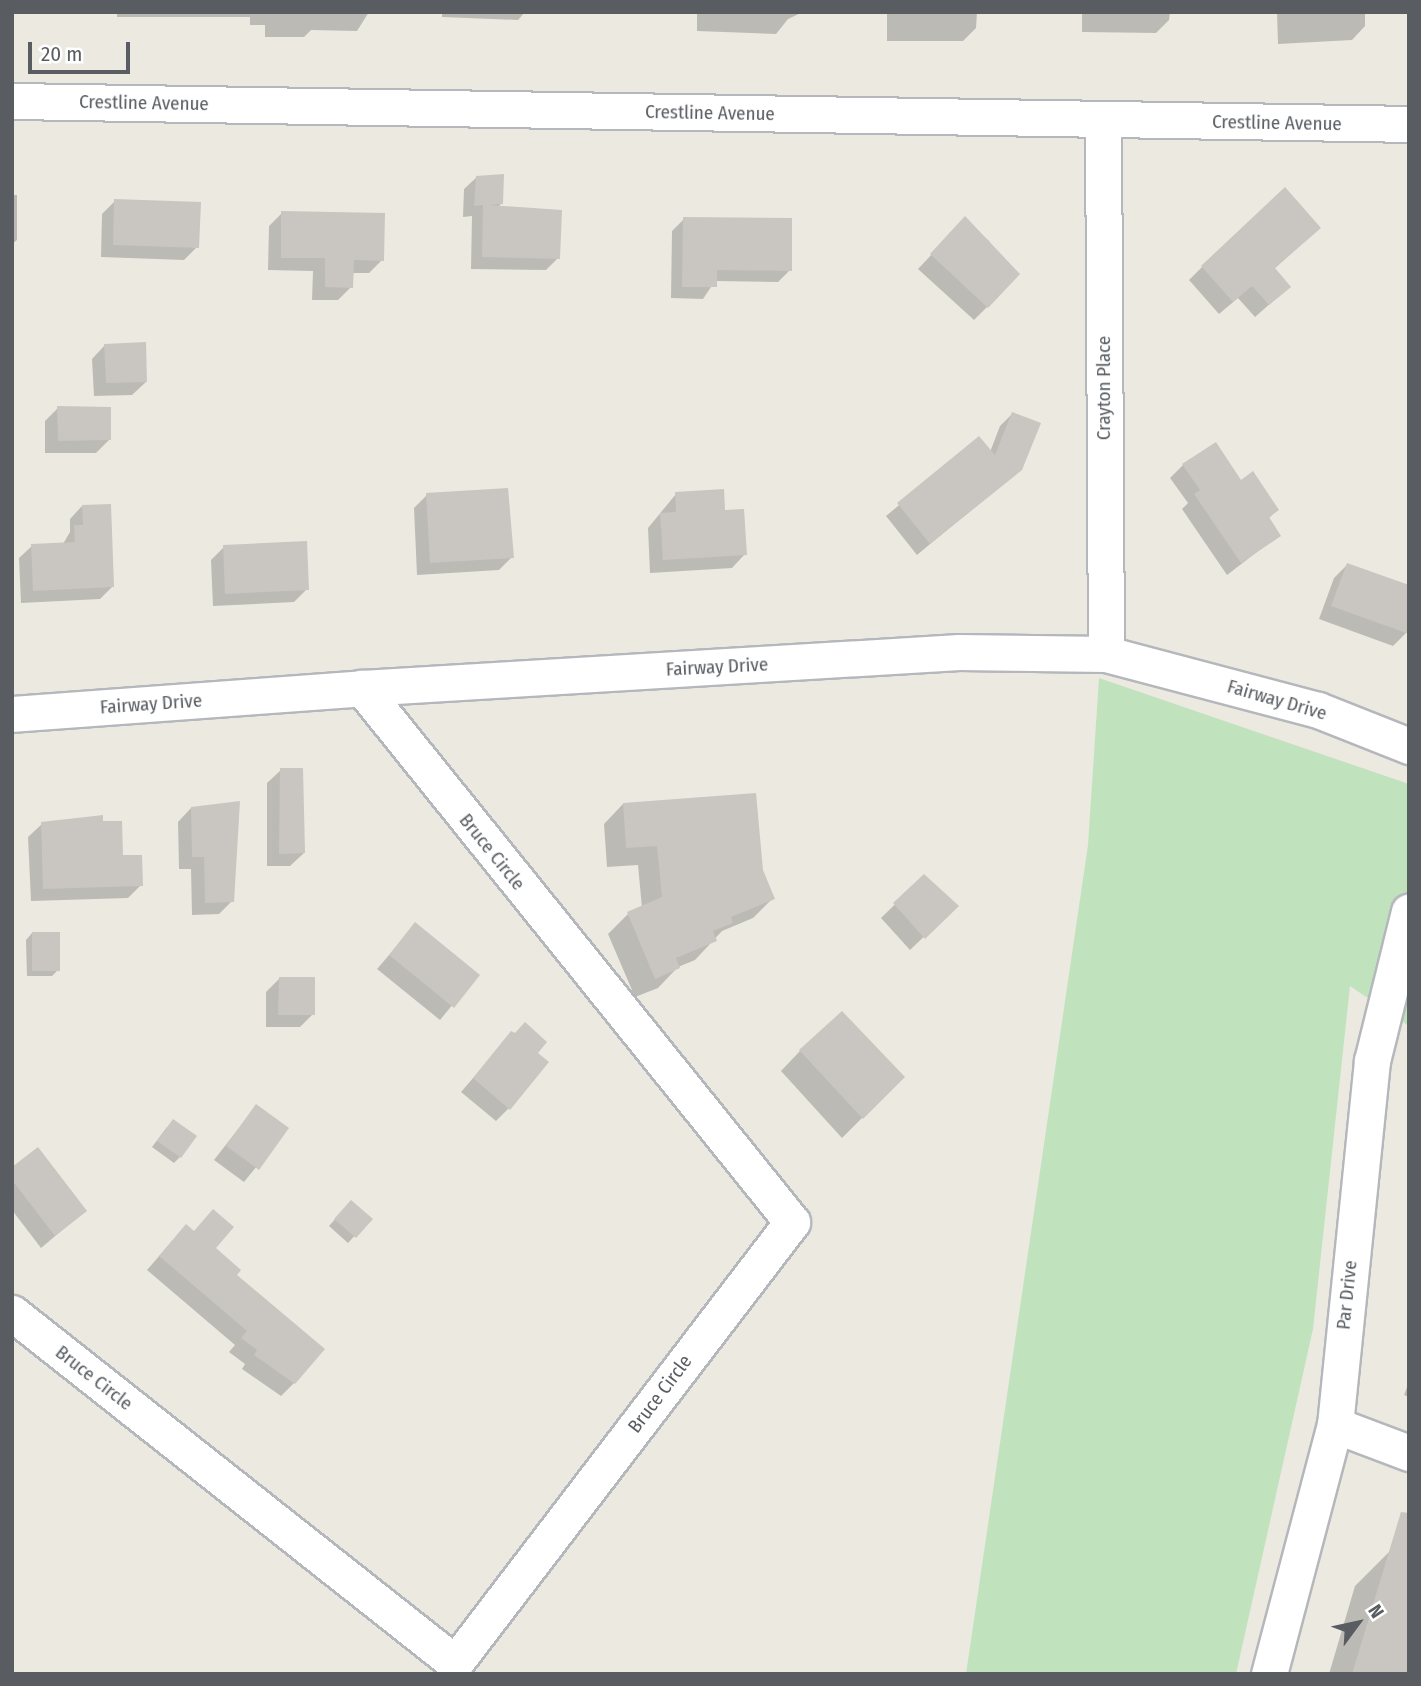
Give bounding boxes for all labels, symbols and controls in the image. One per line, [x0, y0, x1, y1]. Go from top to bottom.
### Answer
scale bar [32, 28, 133, 72]
text: 20 m [41, 41, 82, 67]
street label: Crestline Avenue [79, 90, 209, 116]
street label: Crestline Avenue [645, 100, 775, 126]
street label: Crestline Avenue [1212, 110, 1342, 136]
street label: Crayton Place [1093, 336, 1115, 440]
street label: Fairway Drive [665, 653, 769, 681]
street label: Fairway Drive [1225, 675, 1329, 725]
street label: Fairway Drive [99, 689, 203, 719]
street label: Bruce Circle [454, 809, 530, 895]
street label: Par Drive [1332, 1259, 1362, 1331]
street label: Bruce Circle [51, 1341, 137, 1415]
street label: Bruce Circle [623, 1351, 697, 1437]
north arrow [1323, 1588, 1393, 1658]
text: N [1363, 1600, 1389, 1622]

